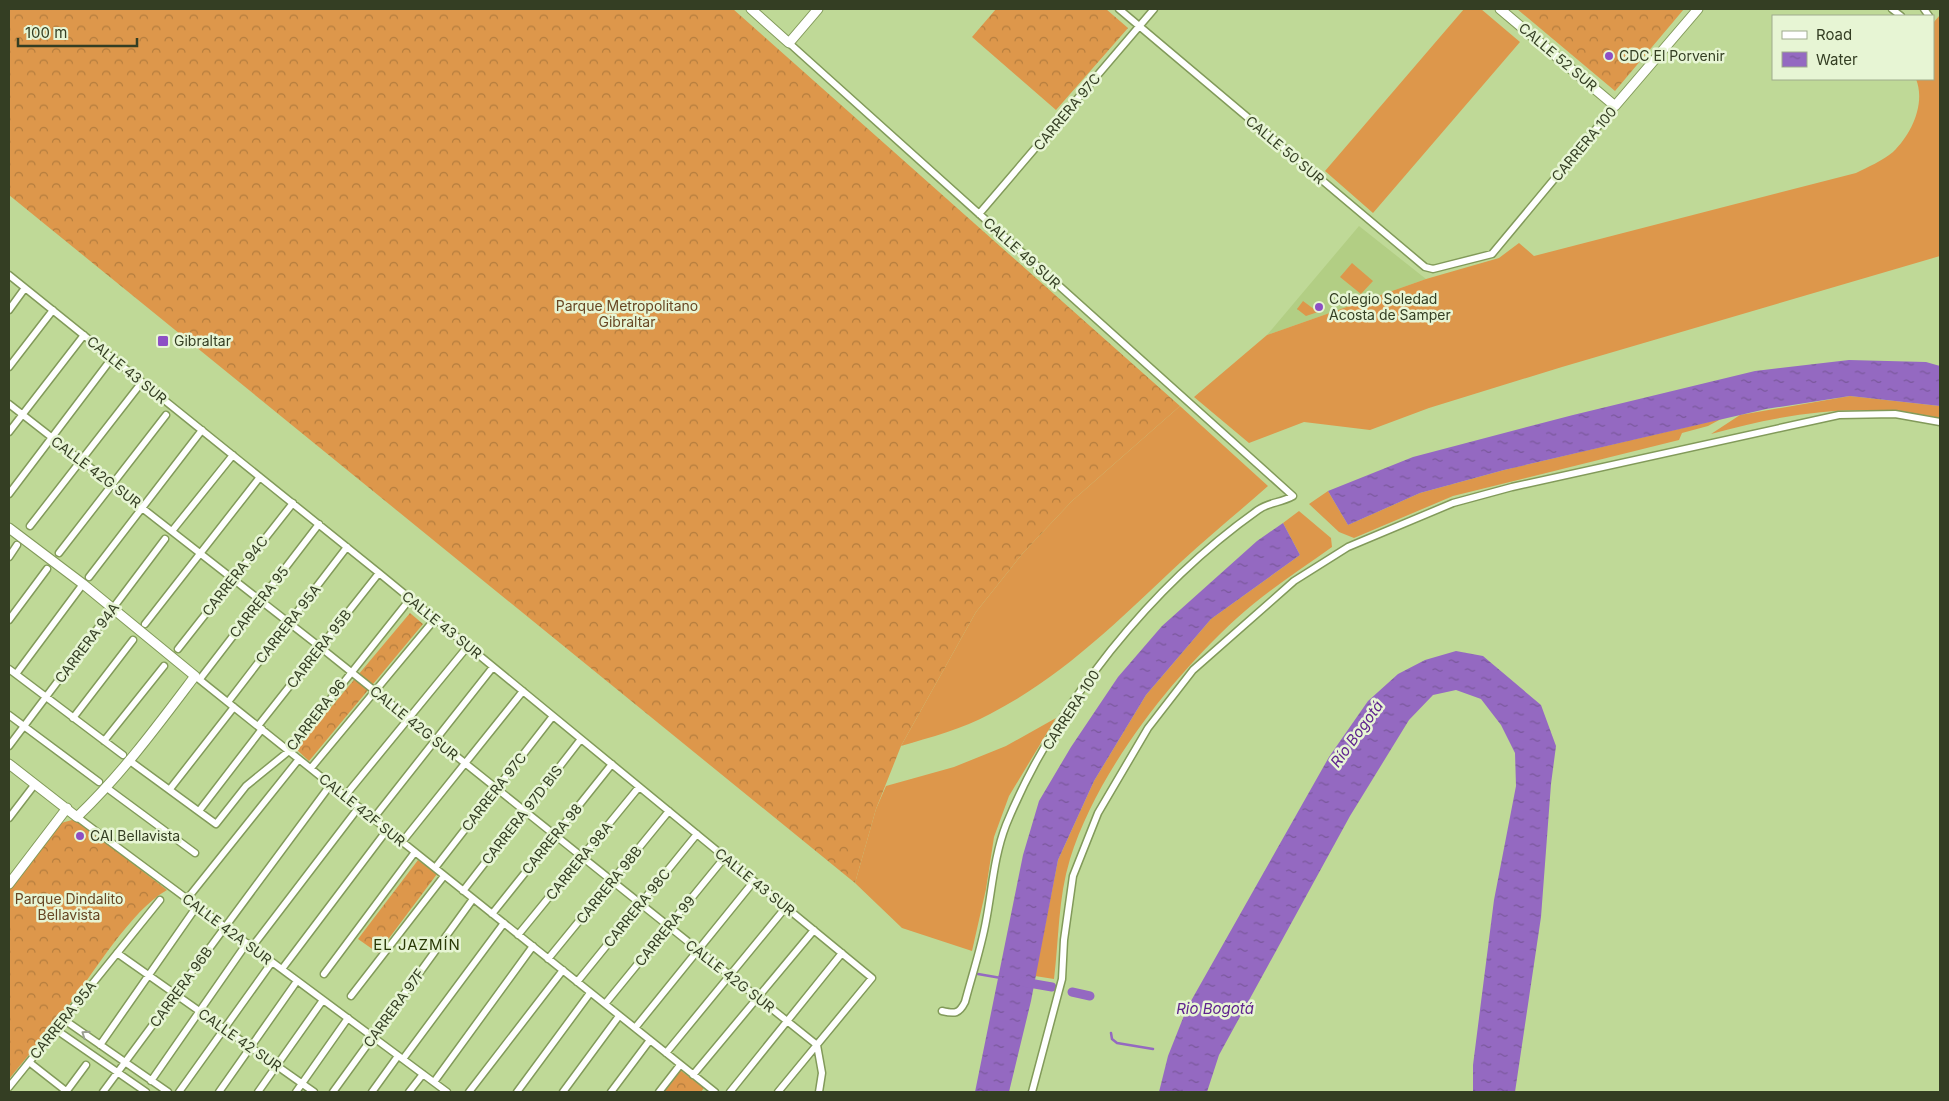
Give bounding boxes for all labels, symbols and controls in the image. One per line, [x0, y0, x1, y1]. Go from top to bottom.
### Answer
scale bar [18, 15, 136, 47]
legend [1772, 15, 1934, 80]
street label: CALLE 52 SUR [1516, 19, 1601, 94]
text: 100 m [25, 23, 67, 42]
text: Road [1816, 25, 1852, 44]
place label: CDC El Porvenir [1619, 47, 1725, 64]
marker: CDC El Porvenir [1603, 50, 1615, 62]
text: Water [1816, 50, 1858, 69]
street label: CARRERA 97C [1030, 70, 1104, 154]
street label: CARRERA 100 [1548, 103, 1620, 184]
street label: CALLE 50 SUR [1243, 112, 1328, 187]
street label: CALLE 49 SUR [980, 214, 1064, 292]
place label: Colegio Soledad Acosta de Samper [1329, 290, 1451, 323]
park label: Parque Metropolitano Gibraltar [556, 297, 698, 330]
marker: Colegio Soledad Acosta de Samper [1313, 301, 1325, 313]
street label: CALLE 43 SUR [84, 332, 171, 407]
place label: Gibraltar [174, 332, 231, 349]
marker: Gibraltar [156, 334, 170, 348]
street label: CALLE 42G SUR [48, 432, 145, 511]
street label: CARRERA 94C [198, 532, 271, 619]
street label: CARRERA 95 [225, 563, 292, 641]
street label: CARRERA 95A [252, 581, 324, 667]
street label: CALLE 43 SUR [399, 587, 486, 662]
street label: CARRERA 94A [51, 599, 122, 686]
street label: CARRERA 95B [283, 606, 355, 691]
street label: CARRERA 100 [1038, 667, 1103, 753]
street label: CARRERA 96 [282, 676, 349, 754]
street label: CALLE 42G SUR [367, 682, 462, 763]
water label: Río Bogotá [1326, 697, 1387, 771]
street label: CARRERA 97C [458, 749, 530, 834]
street label: CARRERA 97D BIS [478, 762, 566, 868]
street label: CALLE 42F SUR [316, 770, 409, 850]
street label: CARRERA 98 [518, 800, 585, 877]
street label: CARRERA 98A [542, 818, 616, 903]
place label: CAI Bellavista [90, 827, 180, 844]
marker: CAI Bellavista [74, 830, 86, 842]
street label: CARRERA 98B [572, 842, 645, 927]
street label: CALLE 43 SUR [712, 844, 799, 919]
street label: CARRERA 98C [600, 865, 673, 950]
street label: CALLE 42A SUR [179, 889, 275, 968]
park label: Parque Dindalito Bellavista [15, 890, 123, 923]
street label: CARRERA 99 [631, 892, 698, 969]
district label: EL JAZMÍN [373, 935, 461, 954]
street label: CALLE 42G SUR [682, 936, 778, 1016]
street label: CARRERA 96B [146, 943, 215, 1030]
street label: CARRERA 97F [359, 965, 428, 1050]
street label: CARRERA 95A [26, 977, 99, 1062]
water label: Rio Bogotá [1176, 999, 1254, 1018]
street label: CALLE 42 SUR [195, 1005, 285, 1075]
one-way arrow [81, 1031, 91, 1040]

